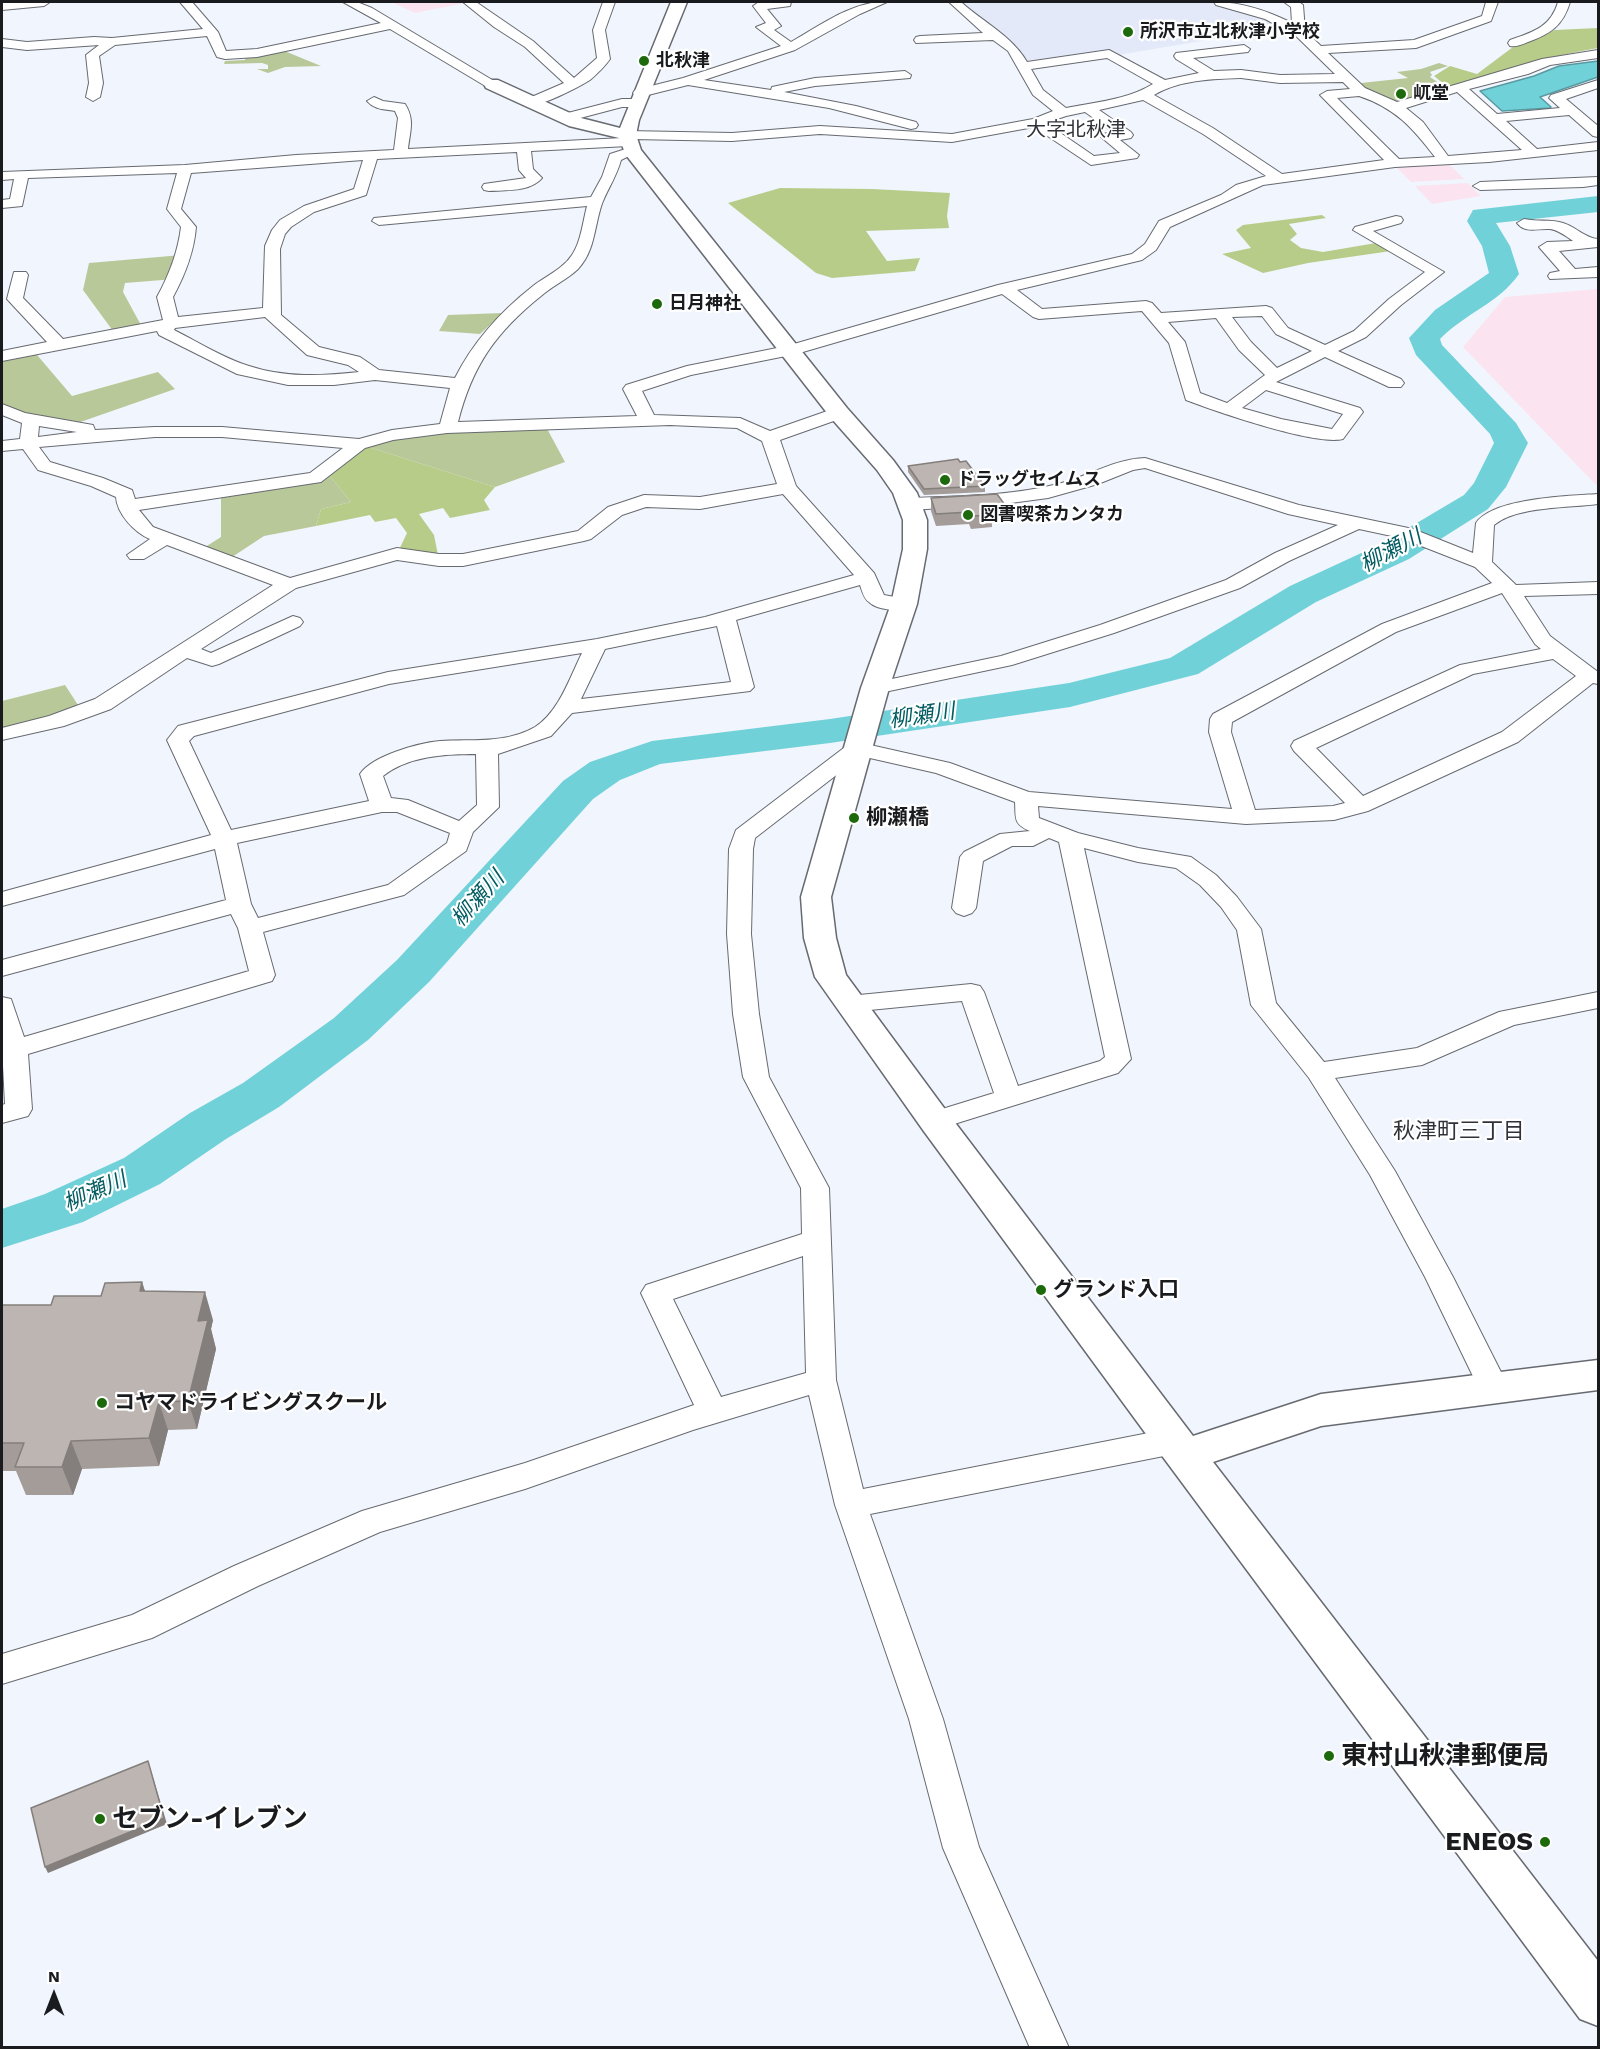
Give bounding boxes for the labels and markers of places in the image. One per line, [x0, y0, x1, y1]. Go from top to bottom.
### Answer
place label: 所沢市立北秋津小学校 [1140, 21, 1320, 43]
marker: 所沢市立北秋津小学校 [1121, 25, 1135, 39]
place label: 北秋津 [656, 50, 710, 72]
marker: 北秋津 [637, 54, 651, 68]
place label: 屼堂 [1413, 83, 1449, 105]
marker: 屼堂 [1394, 87, 1408, 101]
place label: 日月神社 [669, 293, 741, 315]
marker: 日月神社 [650, 297, 664, 311]
place label: ドラッグセイムス [957, 469, 1101, 491]
marker: ドラッグセイムス [938, 473, 952, 487]
place label: 図書喫茶カンタカ [980, 504, 1124, 526]
marker: 図書喫茶カンタカ [961, 508, 975, 522]
place label: 柳瀬橋 [866, 805, 929, 831]
marker: 柳瀬橋 [847, 811, 861, 825]
place label: グランド入口 [1053, 1277, 1179, 1303]
marker: グランド入口 [1034, 1283, 1048, 1297]
place label: コヤマドライビングスクール [114, 1390, 387, 1416]
marker: コヤマドライビングスクール [95, 1396, 109, 1410]
place label: 東村山秋津郵便局 [1341, 1740, 1549, 1772]
marker: 東村山秋津郵便局 [1322, 1749, 1336, 1763]
place label: セブン-イレブン [112, 1803, 308, 1835]
marker: セブン-イレブン [93, 1812, 107, 1826]
place label: ENEOS [1445, 1826, 1533, 1858]
marker: ENEOS [1538, 1835, 1552, 1849]

